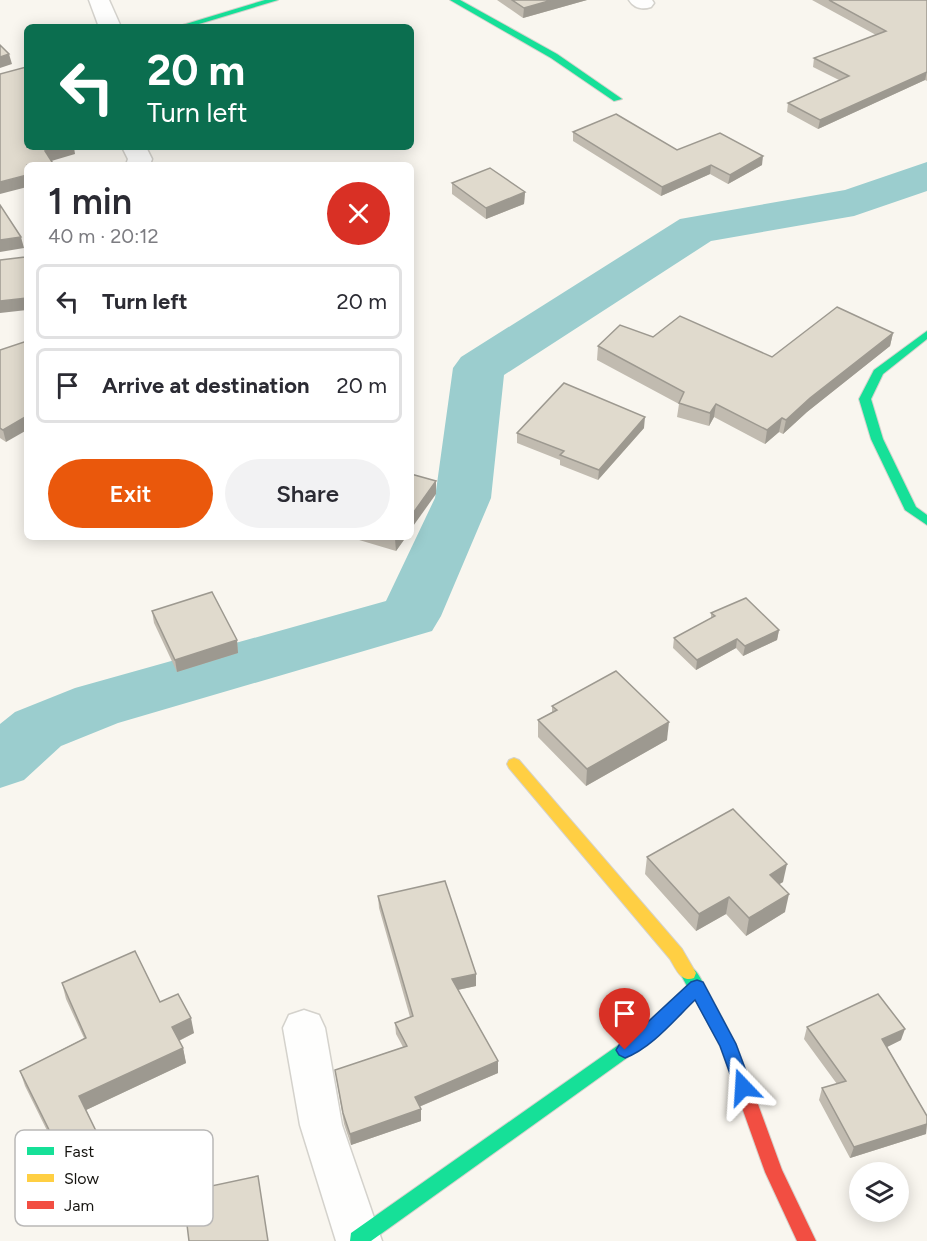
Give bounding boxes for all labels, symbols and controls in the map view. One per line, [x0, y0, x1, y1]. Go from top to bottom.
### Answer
text: 20 m [147, 45, 245, 96]
icon: left [48, 48, 126, 126]
text: Turn left [147, 96, 247, 129]
text: 1 min [48, 180, 132, 223]
button: close [327, 182, 390, 245]
text: 40 m · 20:12 [48, 224, 159, 248]
icon: left [51, 285, 84, 318]
text: Turn left [102, 288, 188, 315]
text: 20 m [336, 288, 387, 315]
icon: arrive [51, 369, 84, 402]
text: Arrive at destination [102, 372, 310, 399]
text: 20 m [336, 372, 387, 399]
button: Exit [48, 459, 213, 528]
button: Share [225, 459, 390, 528]
pin [599, 988, 650, 1050]
icon: arrive [608, 997, 641, 1030]
position arrow [711, 1055, 775, 1119]
legend [15, 1130, 213, 1226]
text: Fast [64, 1142, 94, 1161]
map controls [849, 1162, 909, 1222]
button: layers [849, 1162, 909, 1222]
text: Slow [64, 1169, 99, 1188]
text: Jam [64, 1196, 94, 1215]

